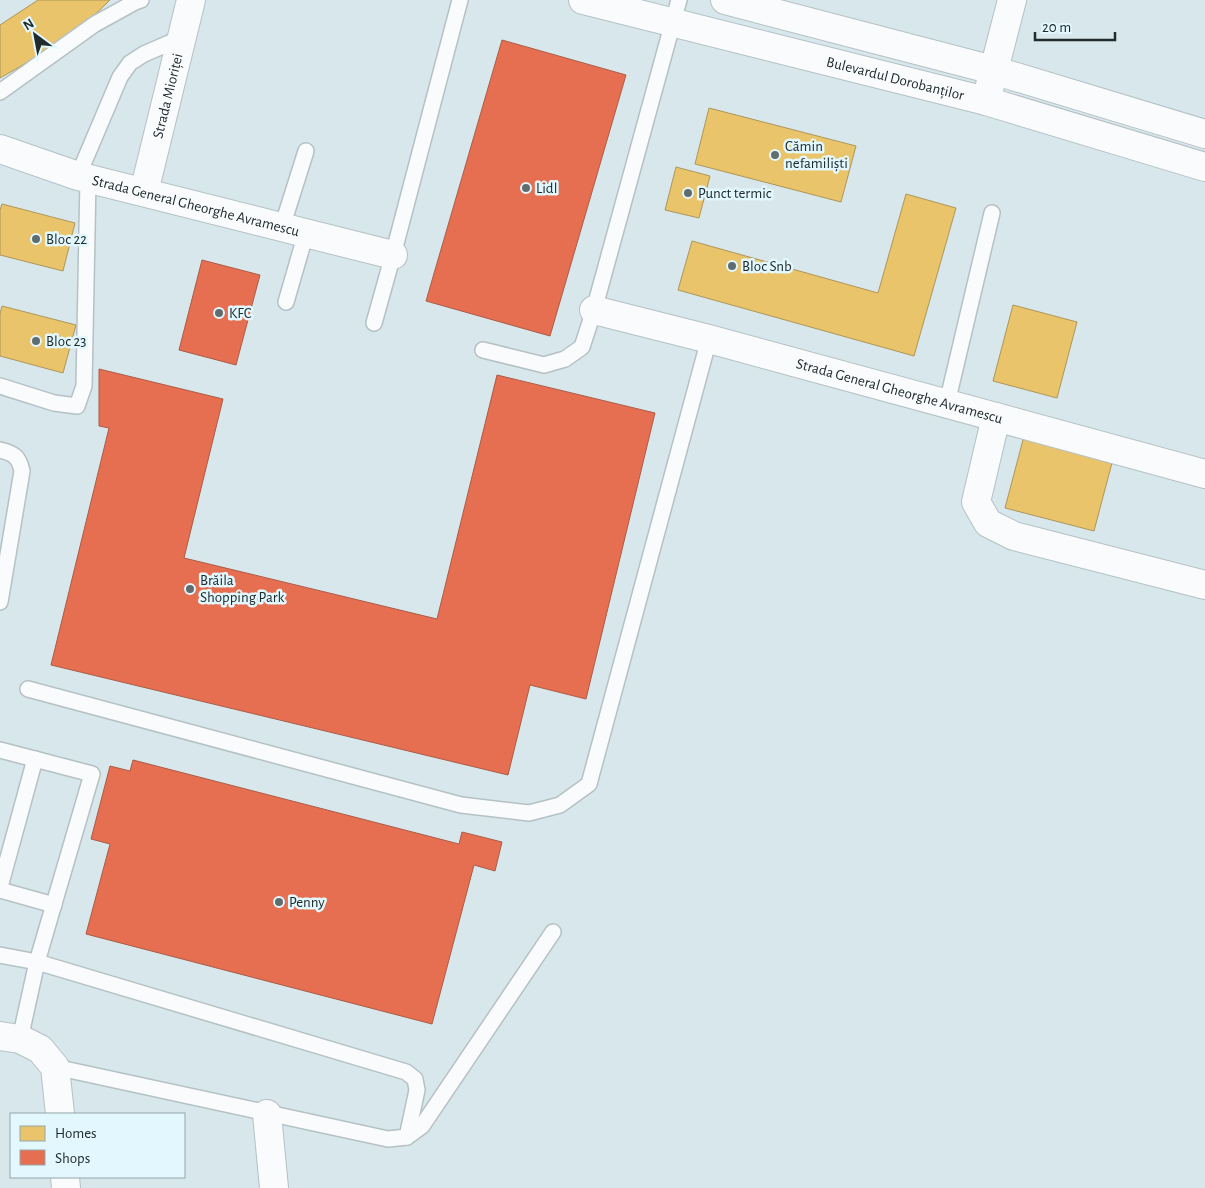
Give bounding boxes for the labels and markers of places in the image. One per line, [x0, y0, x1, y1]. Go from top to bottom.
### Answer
place label: Cămin nefamiliști [785, 139, 848, 172]
marker: Cămin nefamiliști [769, 149, 781, 161]
place label: Lidl [536, 181, 557, 196]
marker: Lidl [520, 182, 532, 194]
place label: Punct termic [698, 186, 772, 201]
marker: Punct termic [682, 187, 694, 199]
place label: Bloc 22 [46, 232, 87, 247]
marker: Bloc 22 [30, 233, 42, 245]
place label: Bloc Snb [742, 259, 792, 274]
marker: Bloc Snb [726, 260, 738, 272]
place label: KFC [229, 306, 252, 321]
marker: KFC [213, 307, 225, 319]
place label: Bloc 23 [46, 334, 86, 349]
marker: Bloc 23 [30, 335, 42, 347]
place label: Brăila Shopping Park [200, 573, 285, 605]
marker: Brăila Shopping Park [184, 583, 196, 595]
place label: Penny [289, 895, 325, 910]
marker: Penny [273, 896, 285, 908]

